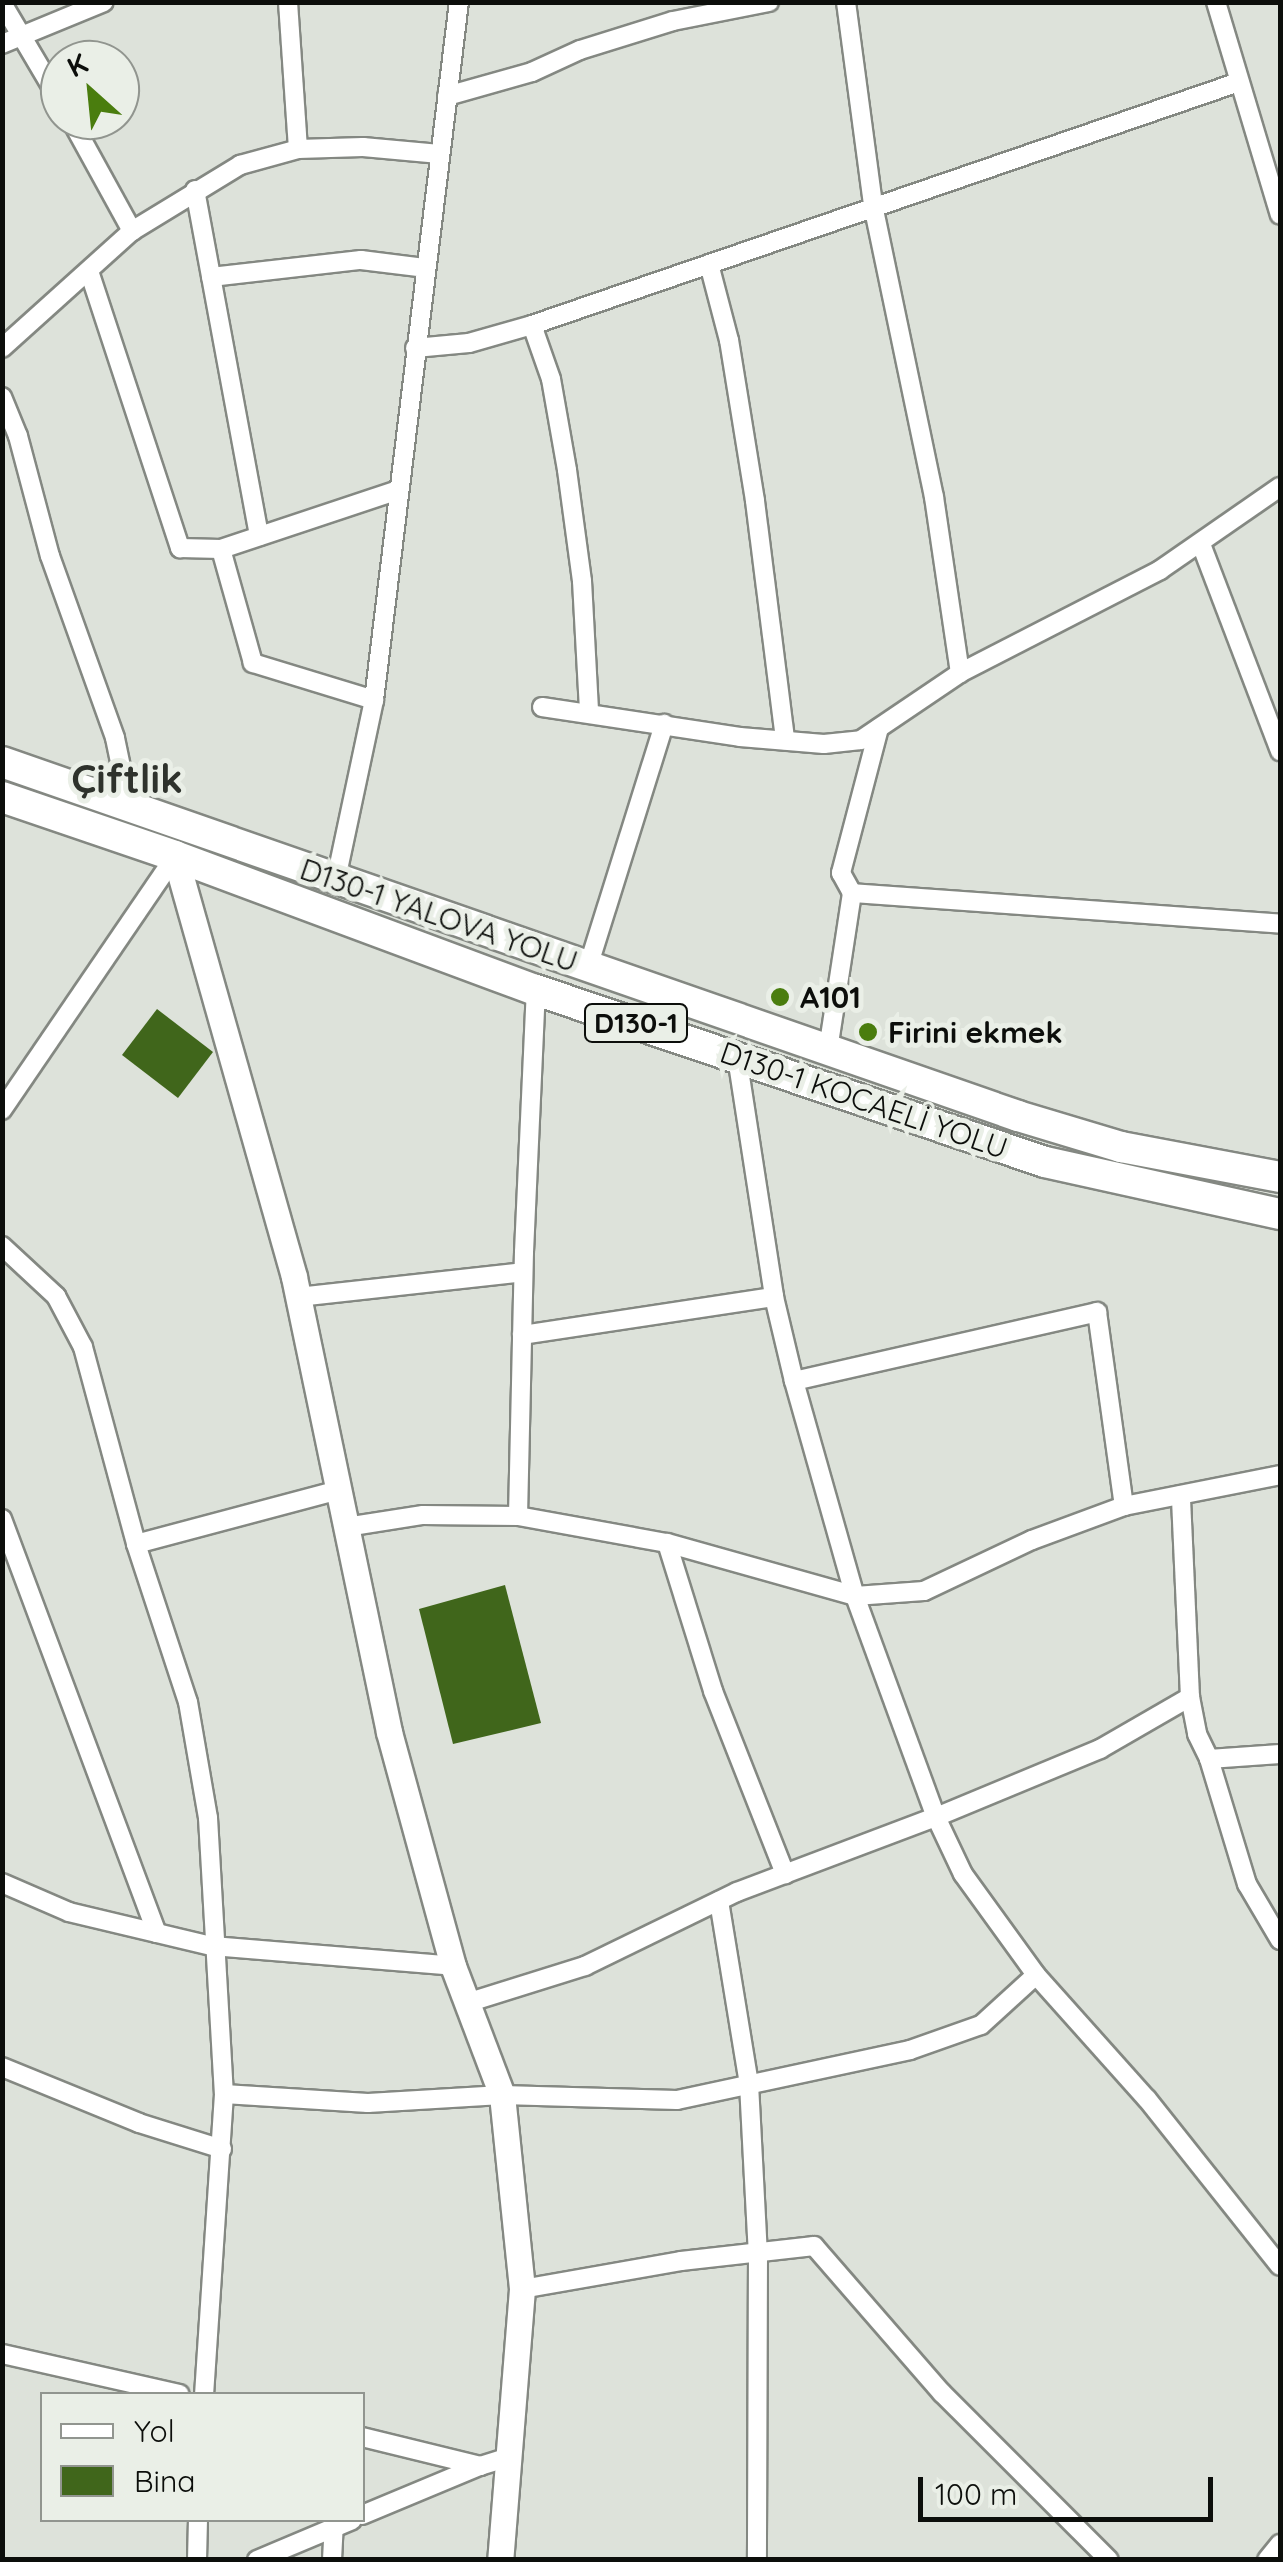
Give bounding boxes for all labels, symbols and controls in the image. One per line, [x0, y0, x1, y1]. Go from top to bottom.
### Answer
north arrow [40, 40, 140, 140]
text: K [61, 45, 93, 84]
district label: Çiftlik [71, 754, 183, 802]
street label: D130-1 YALOVA YOLU [295, 851, 583, 979]
place label: A101 [800, 979, 861, 1015]
marker: A101 [769, 986, 791, 1008]
road number: D130-1 [584, 1000, 688, 1046]
place label: Firini ekmek [888, 1014, 1063, 1050]
marker: Firini ekmek [857, 1021, 879, 1043]
street label: D130-1 KOCAELİ YOLU [716, 1034, 1012, 1166]
legend [40, 2392, 365, 2522]
text: Yol [134, 2412, 175, 2450]
scale bar [923, 2457, 1218, 2519]
text: Bina [134, 2462, 195, 2500]
text: 100 m [935, 2475, 1017, 2513]

